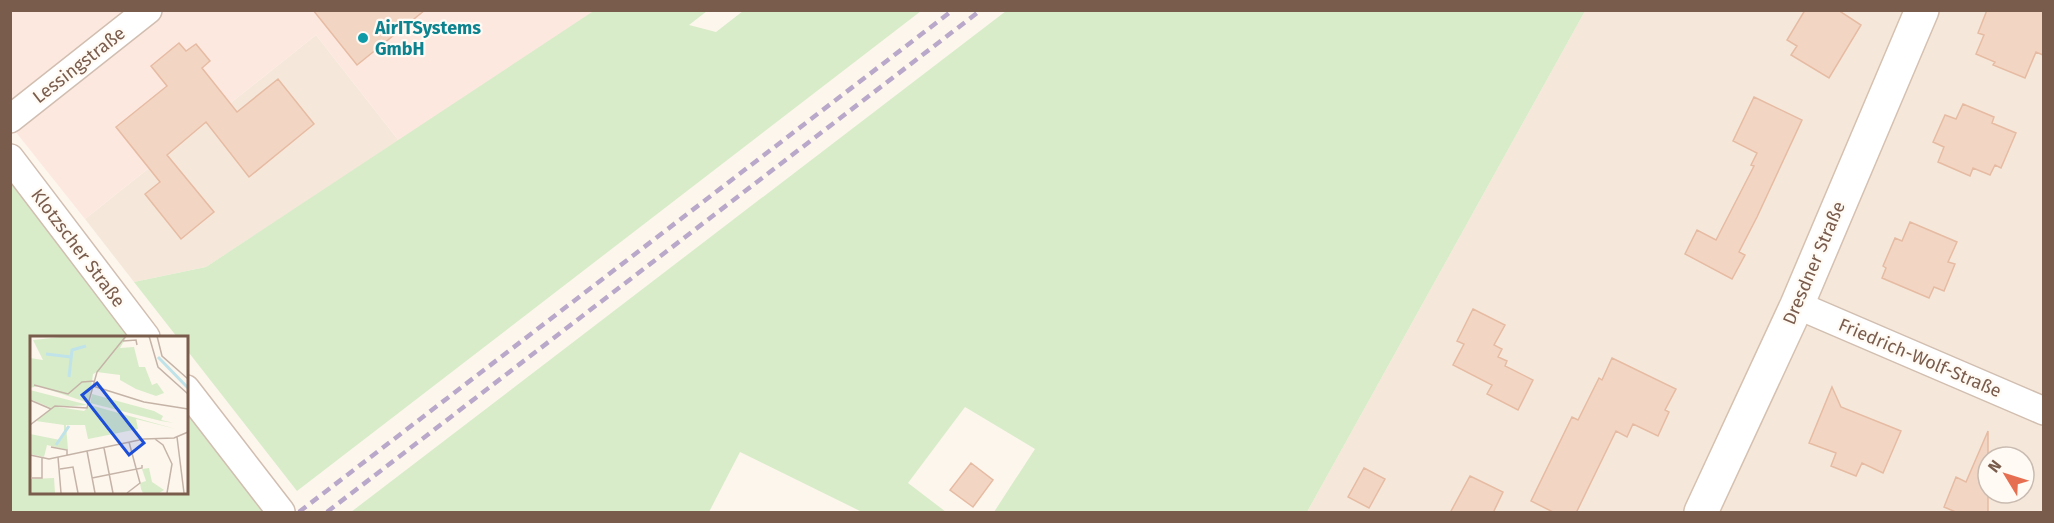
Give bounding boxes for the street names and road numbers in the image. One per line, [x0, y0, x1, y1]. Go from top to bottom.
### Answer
street label: Lessingstraße [28, 22, 130, 108]
street label: Klotzscher Straße [26, 184, 130, 312]
street label: Dresdner Straße [1778, 198, 1850, 328]
street label: Friedrich-Wolf-Straße [1835, 314, 2005, 402]

